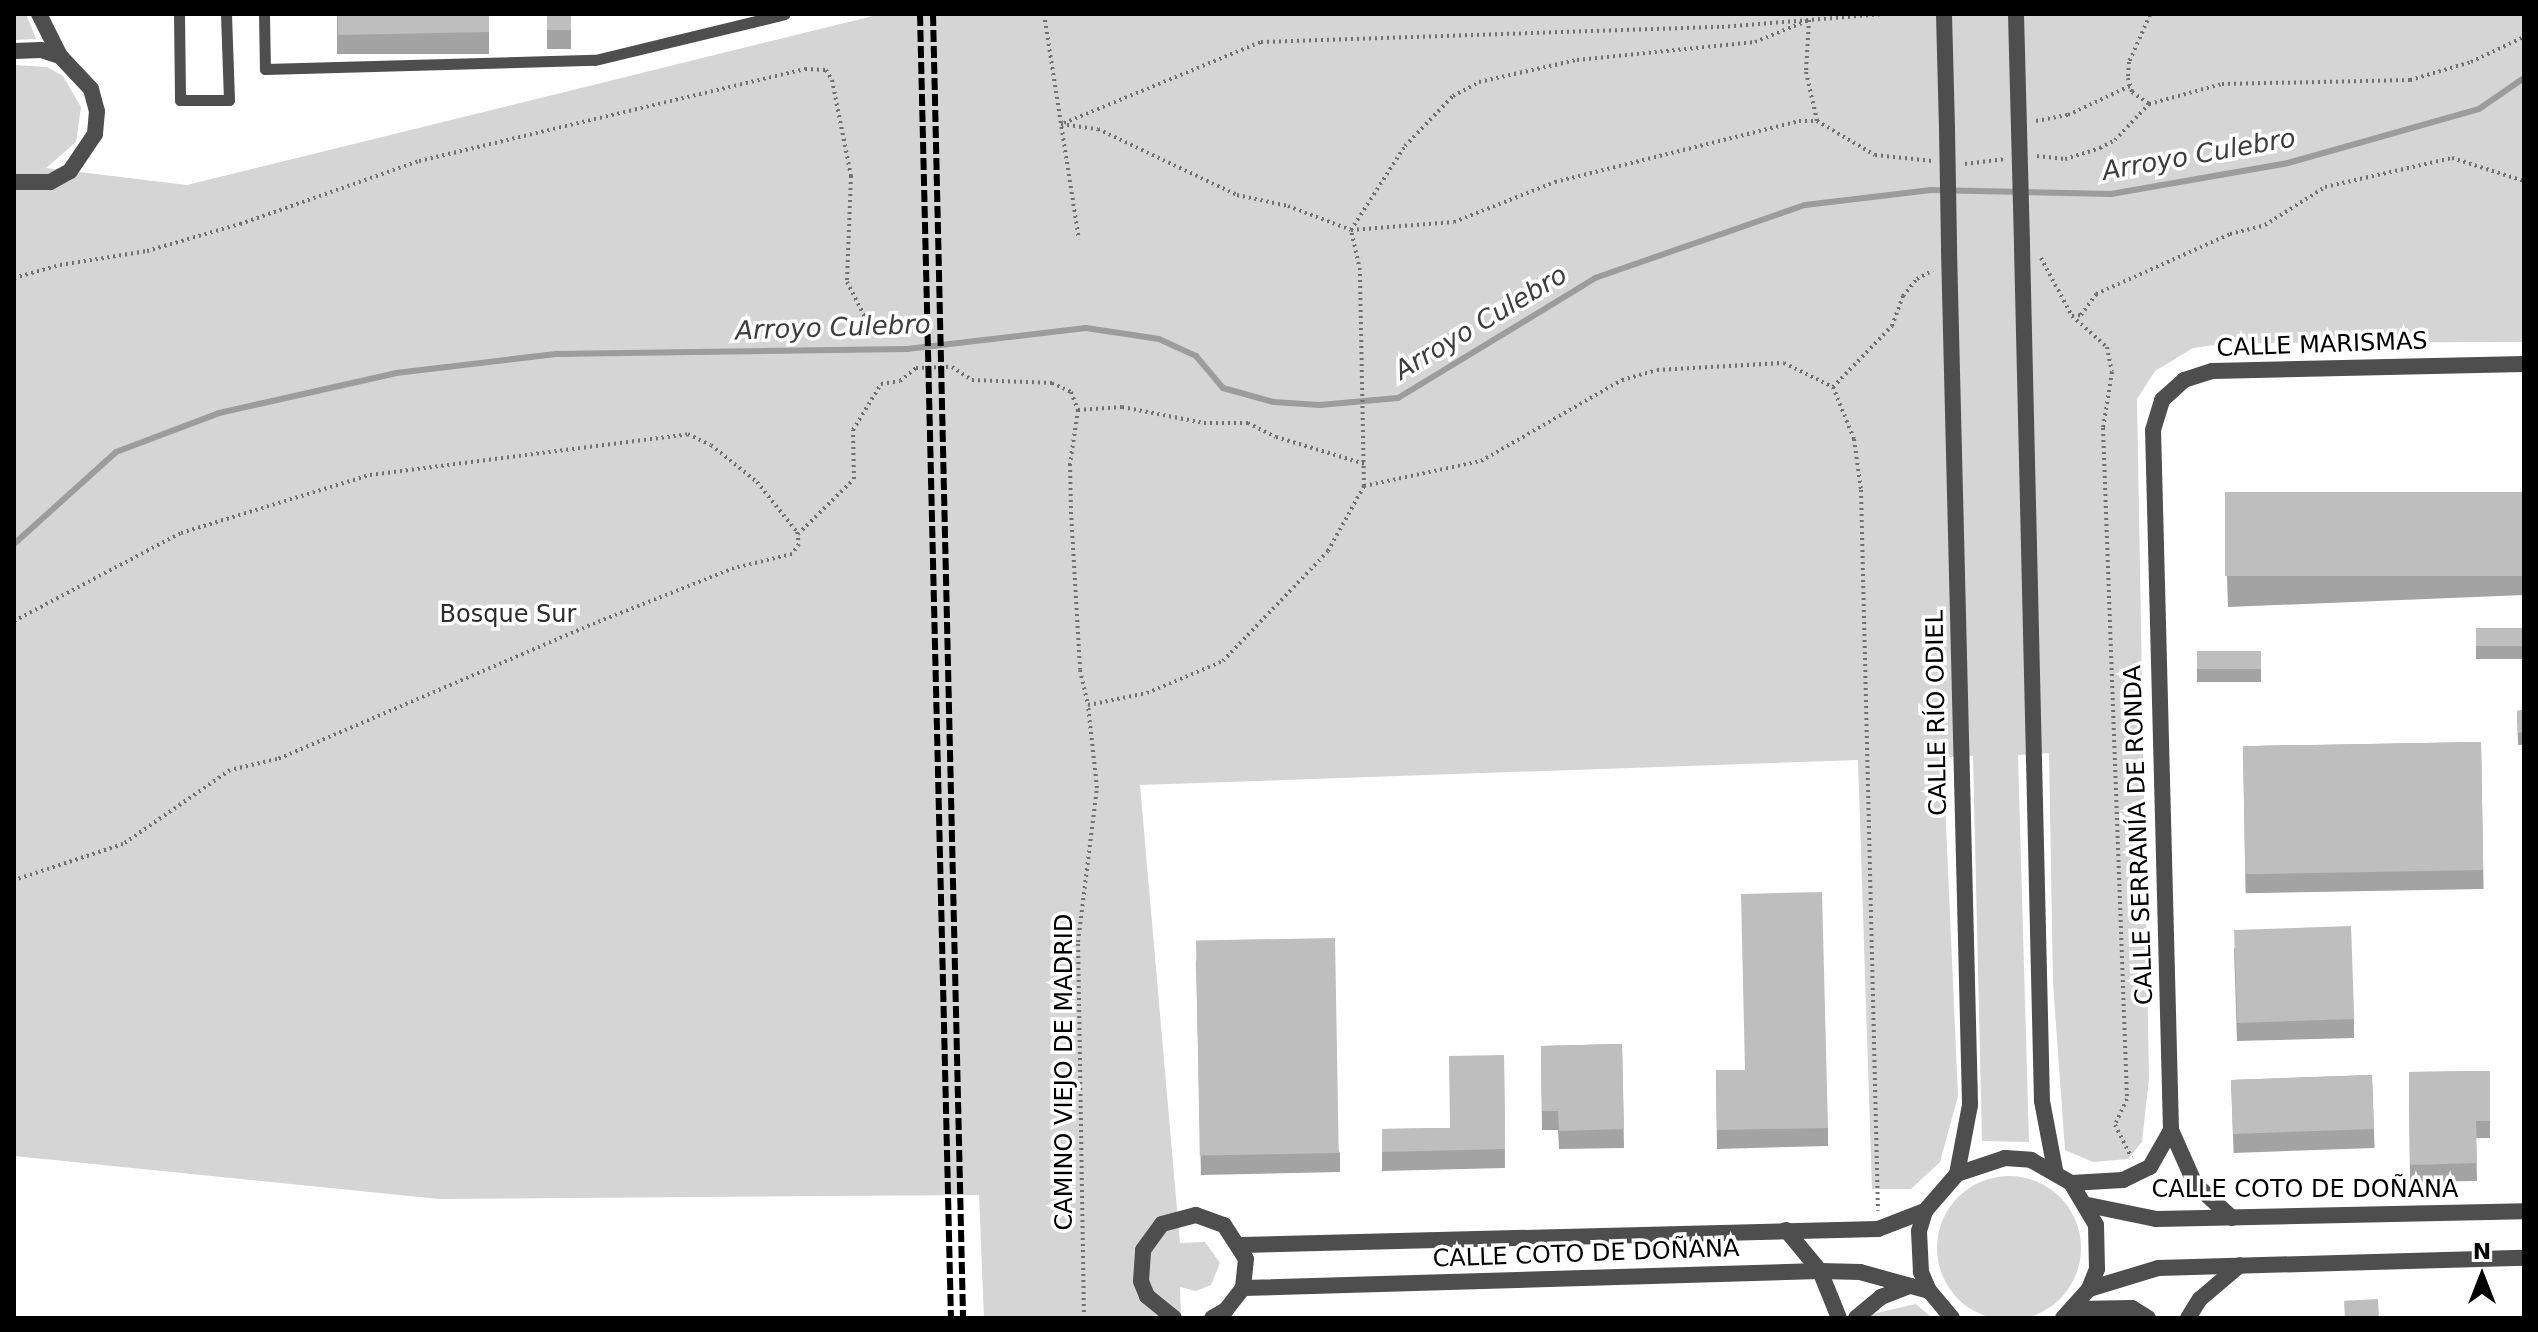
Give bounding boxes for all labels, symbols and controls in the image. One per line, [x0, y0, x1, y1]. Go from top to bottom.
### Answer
water label: Arroyo Culebro [2100, 123, 2298, 187]
water label: Arroyo Culebro [1389, 259, 1573, 387]
water label: Arroyo Culebro [735, 309, 931, 347]
street label: CALLE MARISMAS [2216, 327, 2428, 363]
park label: Bosque Sur [440, 601, 576, 629]
street label: CALLE RÍO ODIEL [1921, 610, 1953, 816]
street label: CALLE SERRANÍA DE RONDA [2119, 664, 2159, 1006]
street label: CAMINO VIEJO DE MADRID [1051, 914, 1079, 1230]
street label: CALLE COTO DE DOÑANA [2152, 1176, 2458, 1204]
street label: CALLE COTO DE DOÑANA [1432, 1234, 1740, 1274]
north arrow [2442, 1236, 2522, 1316]
text: N [2473, 1239, 2491, 1264]

